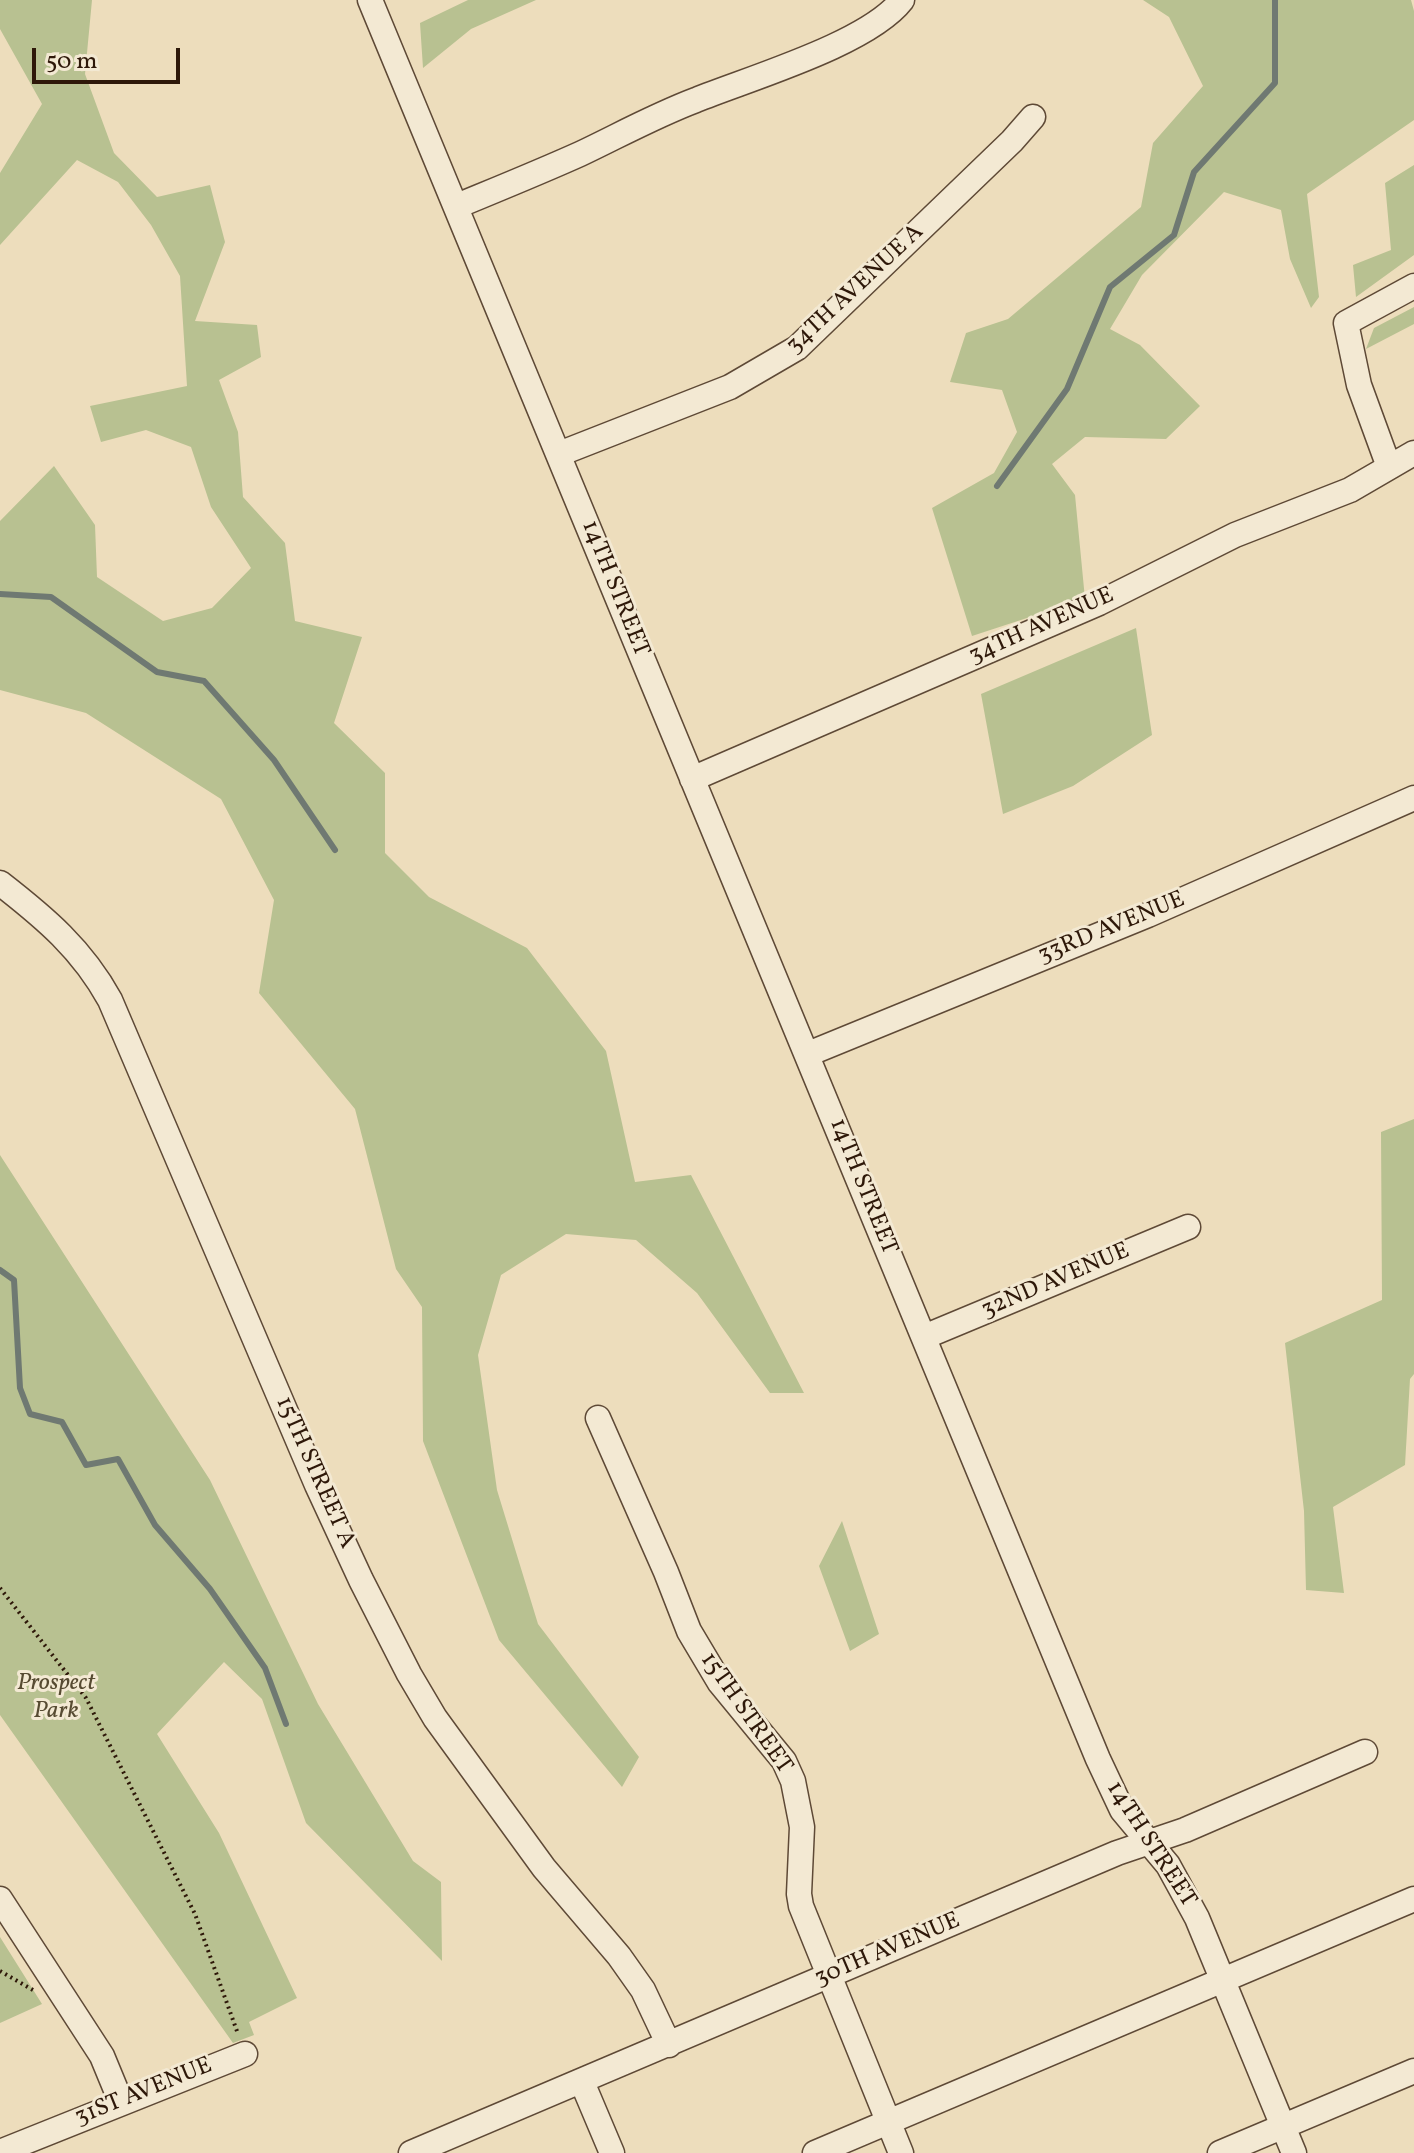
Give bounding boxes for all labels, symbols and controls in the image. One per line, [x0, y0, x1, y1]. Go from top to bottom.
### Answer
scale bar [36, 32, 184, 82]
text: 50 m [46, 45, 98, 79]
street label: 34TH AVENUE A [781, 219, 931, 361]
street label: 14TH STREET [574, 517, 654, 661]
street label: 34TH AVENUE [965, 582, 1119, 672]
street label: 33RD AVENUE [1034, 886, 1190, 972]
street label: 14TH STREET [822, 1115, 902, 1259]
street label: 32ND AVENUE [978, 1238, 1134, 1326]
street label: 15TH STREET A [268, 1393, 360, 1553]
street label: 15TH STREET [693, 1648, 797, 1780]
park label: Prospect Park [17, 1671, 95, 1727]
street label: 14TH STREET [1099, 1777, 1201, 1913]
street label: 30TH AVENUE [811, 1907, 965, 1995]
street label: 31ST AVENUE [71, 2052, 217, 2134]

